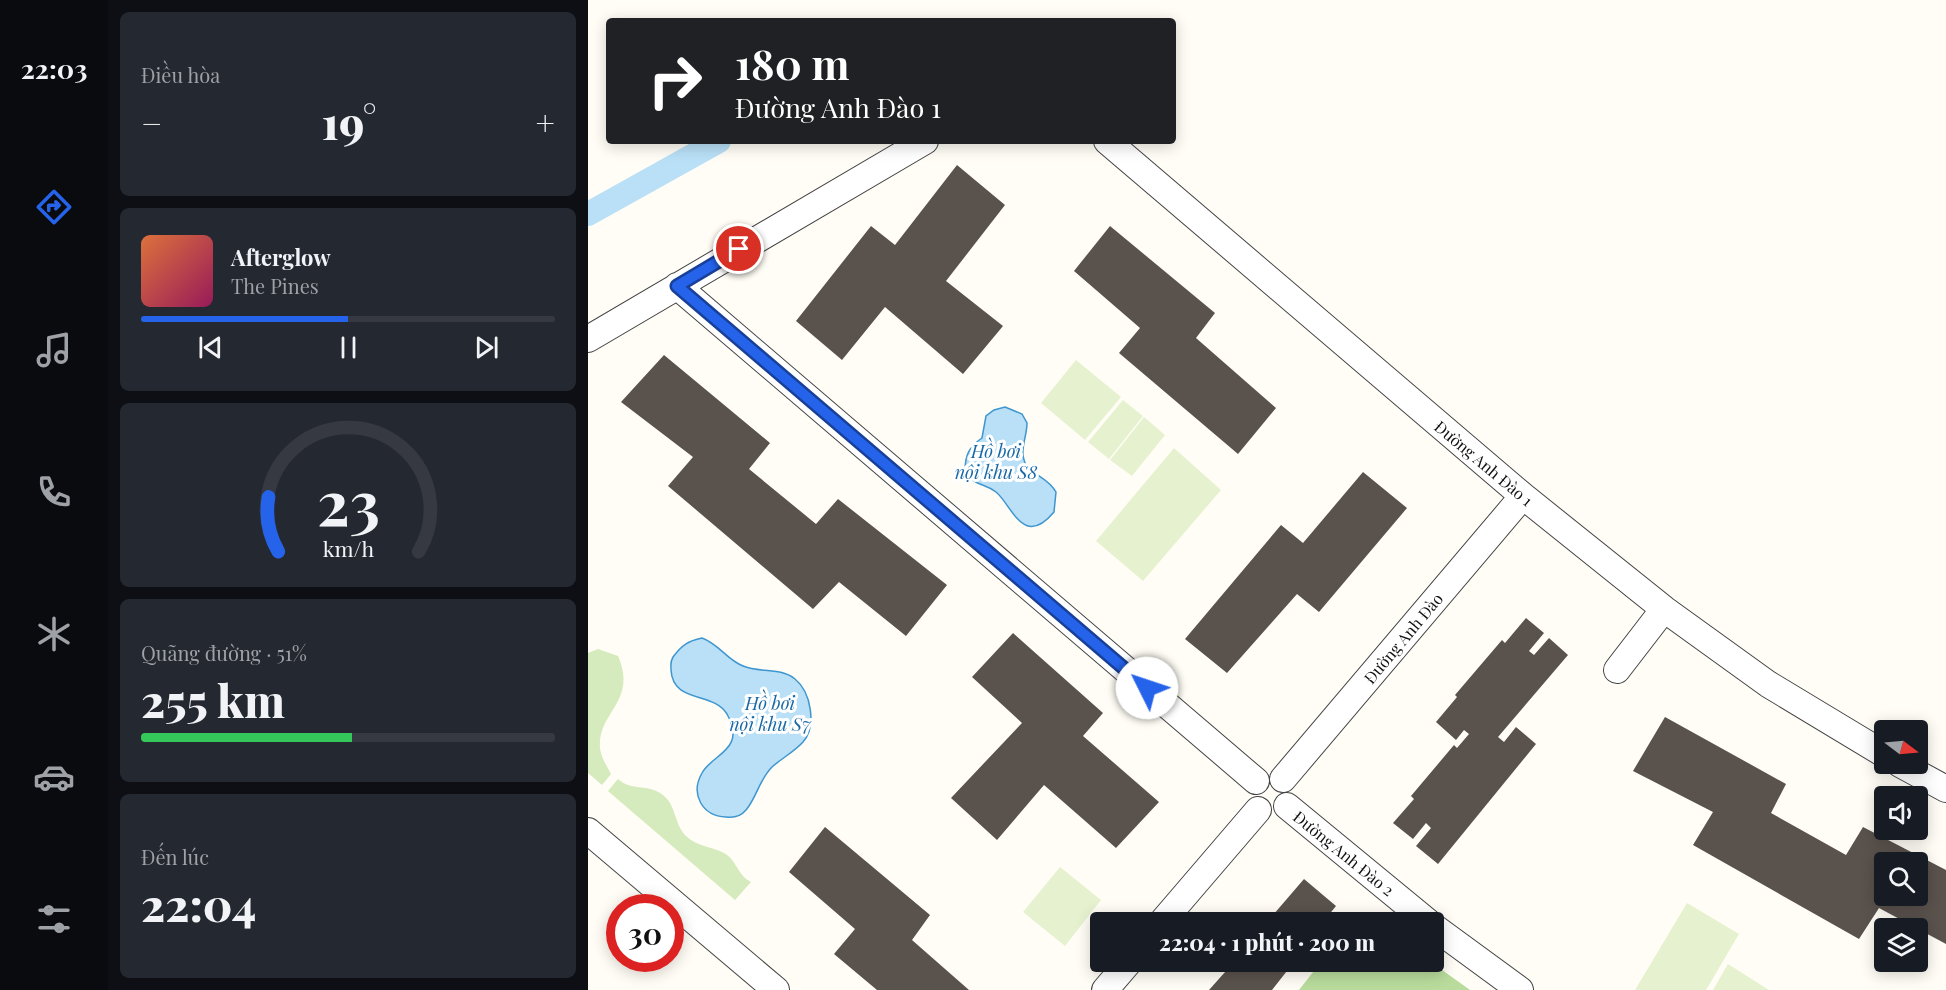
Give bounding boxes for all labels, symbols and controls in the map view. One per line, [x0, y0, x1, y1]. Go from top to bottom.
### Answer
text: 180 m [735, 35, 850, 91]
icon: right [636, 42, 714, 120]
text: 22:03 [21, 50, 87, 86]
text: Điều hòa [141, 61, 220, 88]
text: Đường Anh Đào 1 [735, 89, 941, 125]
text: 19° [322, 91, 376, 151]
text: − [141, 100, 162, 144]
text: + [536, 100, 555, 144]
icon: directions [33, 186, 75, 228]
pin [713, 223, 764, 274]
icon: arrive [722, 232, 755, 265]
text: Afterglow [231, 242, 331, 272]
text: The Pines [231, 272, 319, 299]
icon: music [33, 329, 75, 371]
icon: previous [194, 331, 227, 364]
icon: pause [332, 331, 365, 364]
icon: next [470, 331, 503, 364]
street label: Đường Anh Đào 1 [1430, 416, 1538, 510]
water label: Hồ bơi nội khu S8 [955, 437, 1038, 484]
text: 23 [316, 458, 380, 542]
icon: phone [33, 471, 75, 513]
text: km/h [322, 534, 374, 562]
street label: Đường Anh Đào [1359, 588, 1447, 688]
icon: climate [33, 613, 75, 655]
text: Quãng đường · 51% [141, 639, 307, 666]
position arrow [1115, 656, 1179, 720]
text: 255 km [141, 669, 285, 729]
water label: Hồ bơi nội khu S7 [729, 689, 812, 736]
north arrow [1874, 720, 1928, 774]
map controls [1874, 720, 1928, 972]
icon: car [33, 756, 75, 798]
button: sound [1874, 786, 1928, 840]
street label: Đường Anh Đào 2 [1289, 806, 1399, 900]
text: Đến lúc [141, 843, 209, 870]
button: search [1874, 852, 1928, 906]
text: 22:04 [141, 873, 256, 933]
speed limit sign: 30 [606, 894, 684, 972]
icon: filters [33, 898, 75, 940]
button: layers [1874, 918, 1928, 972]
text: 22:04 · 1 phút · 200 m [1159, 927, 1375, 957]

